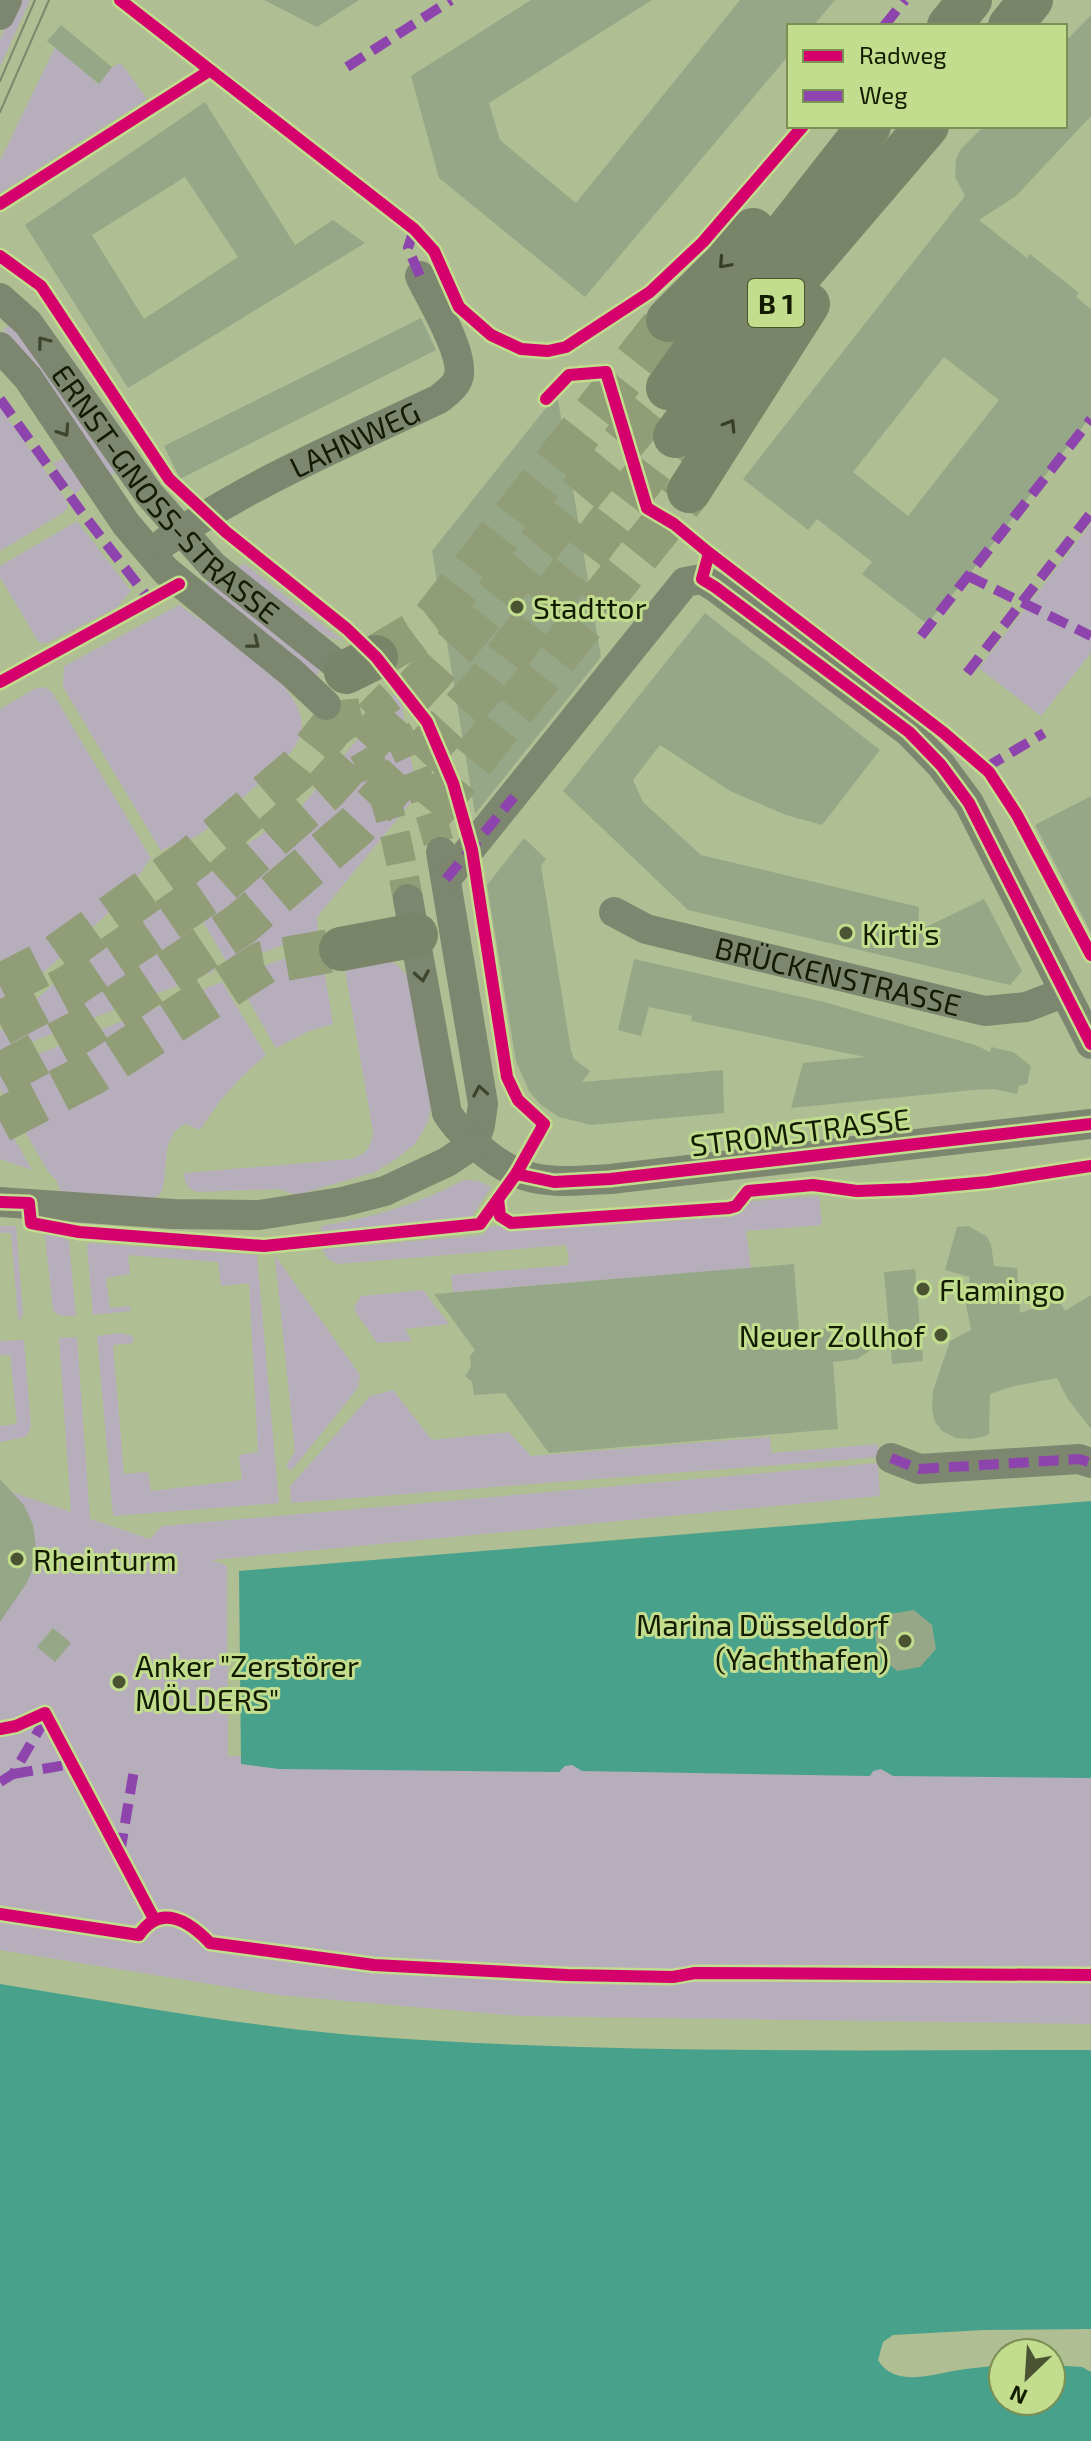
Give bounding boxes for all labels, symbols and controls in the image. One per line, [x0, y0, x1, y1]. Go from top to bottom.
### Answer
legend [787, 24, 1067, 128]
text: Radweg [859, 40, 947, 69]
text: Weg [859, 80, 908, 109]
one-way arrow [719, 254, 734, 268]
road number: B 1 [748, 279, 804, 327]
one-way arrow [38, 336, 53, 351]
street label: ERNST-GNOSS-STRASSE [45, 357, 287, 630]
street label: LAHNWEG [284, 393, 425, 485]
one-way arrow [721, 419, 736, 434]
one-way arrow [54, 423, 69, 437]
place label: Stadttor [533, 589, 647, 625]
marker: Stadttor [508, 598, 526, 616]
one-way arrow [245, 633, 259, 648]
place label: Kirti's [862, 915, 940, 951]
marker: Kirti's [837, 924, 855, 942]
street label: BRÜCKENSTRASSE [712, 928, 965, 1023]
one-way arrow [412, 969, 429, 983]
one-way arrow [473, 1084, 490, 1098]
street label: STROMSTRASSE [688, 1100, 912, 1162]
place label: Flamingo [939, 1271, 1065, 1307]
marker: Flamingo [914, 1280, 932, 1298]
place label: Neuer Zollhof [739, 1317, 926, 1353]
marker: Neuer Zollhof [932, 1326, 950, 1344]
place label: Rheinturm [33, 1541, 177, 1577]
marker: Rheinturm [8, 1550, 26, 1568]
place label: Marina Düsseldorf (Yachthafen) [636, 1606, 890, 1676]
marker: Marina Düsseldorf (Yachthafen) [896, 1632, 914, 1650]
place label: Anker "Zerstörer MÖLDERS" [135, 1647, 359, 1717]
marker: Anker "Zerstörer MÖLDERS" [110, 1673, 128, 1691]
north arrow [987, 2337, 1067, 2417]
text: N [1005, 2381, 1031, 2411]

